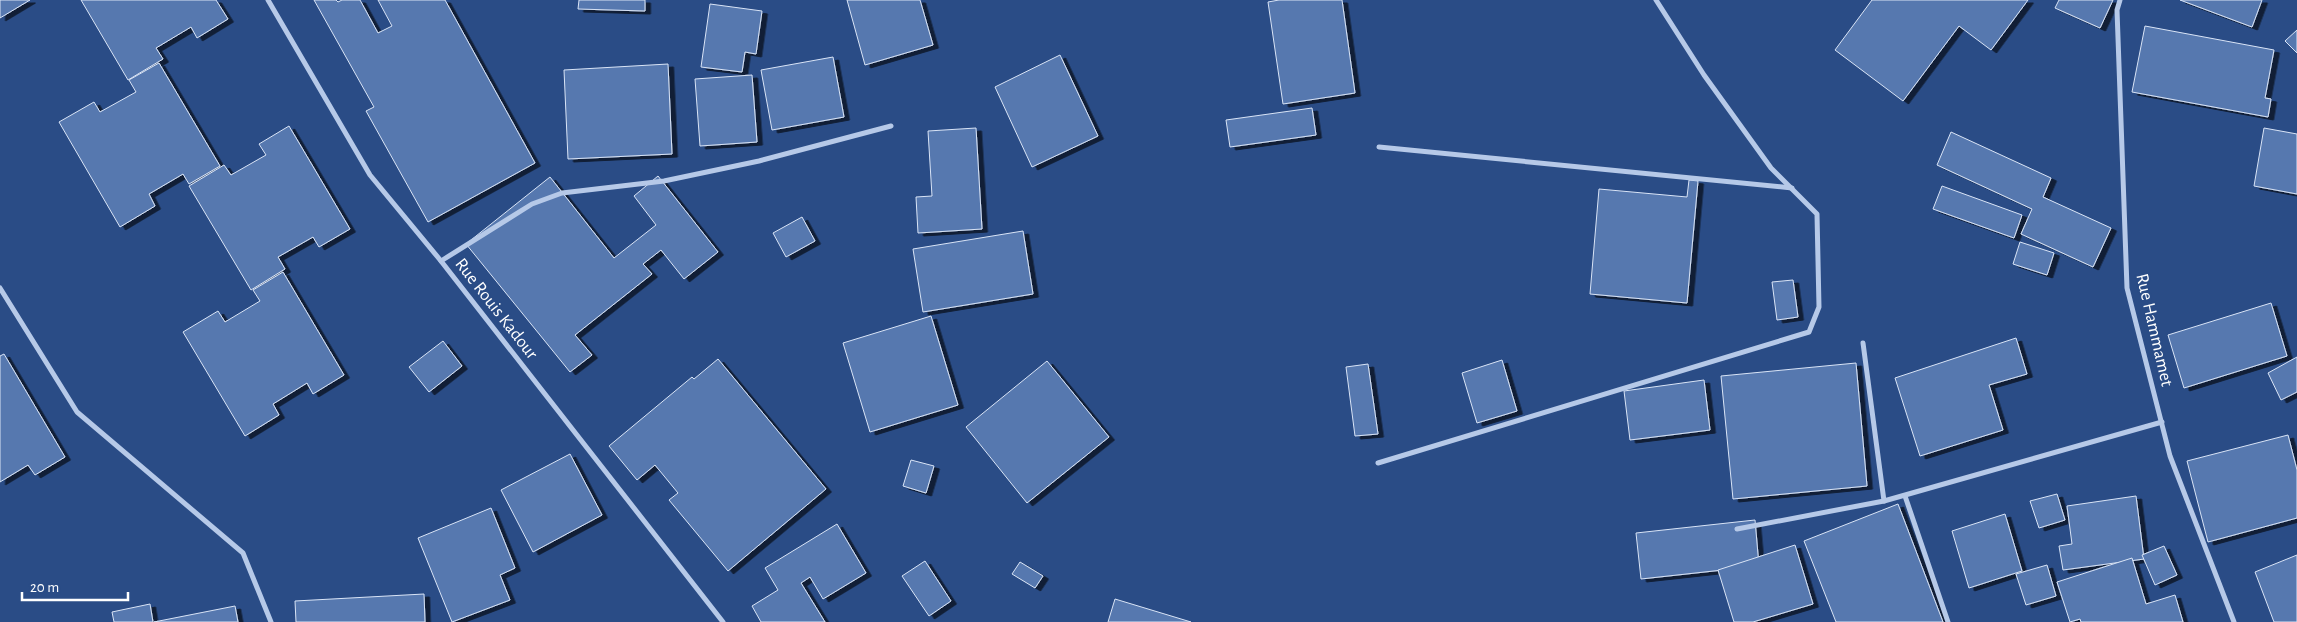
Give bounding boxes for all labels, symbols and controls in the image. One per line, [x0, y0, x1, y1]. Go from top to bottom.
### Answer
street label: Rue Rouis Kadour [451, 255, 541, 363]
street label: Rue Hammamet [2132, 272, 2176, 388]
scale bar [22, 570, 129, 602]
text: 20 m [30, 580, 59, 595]

